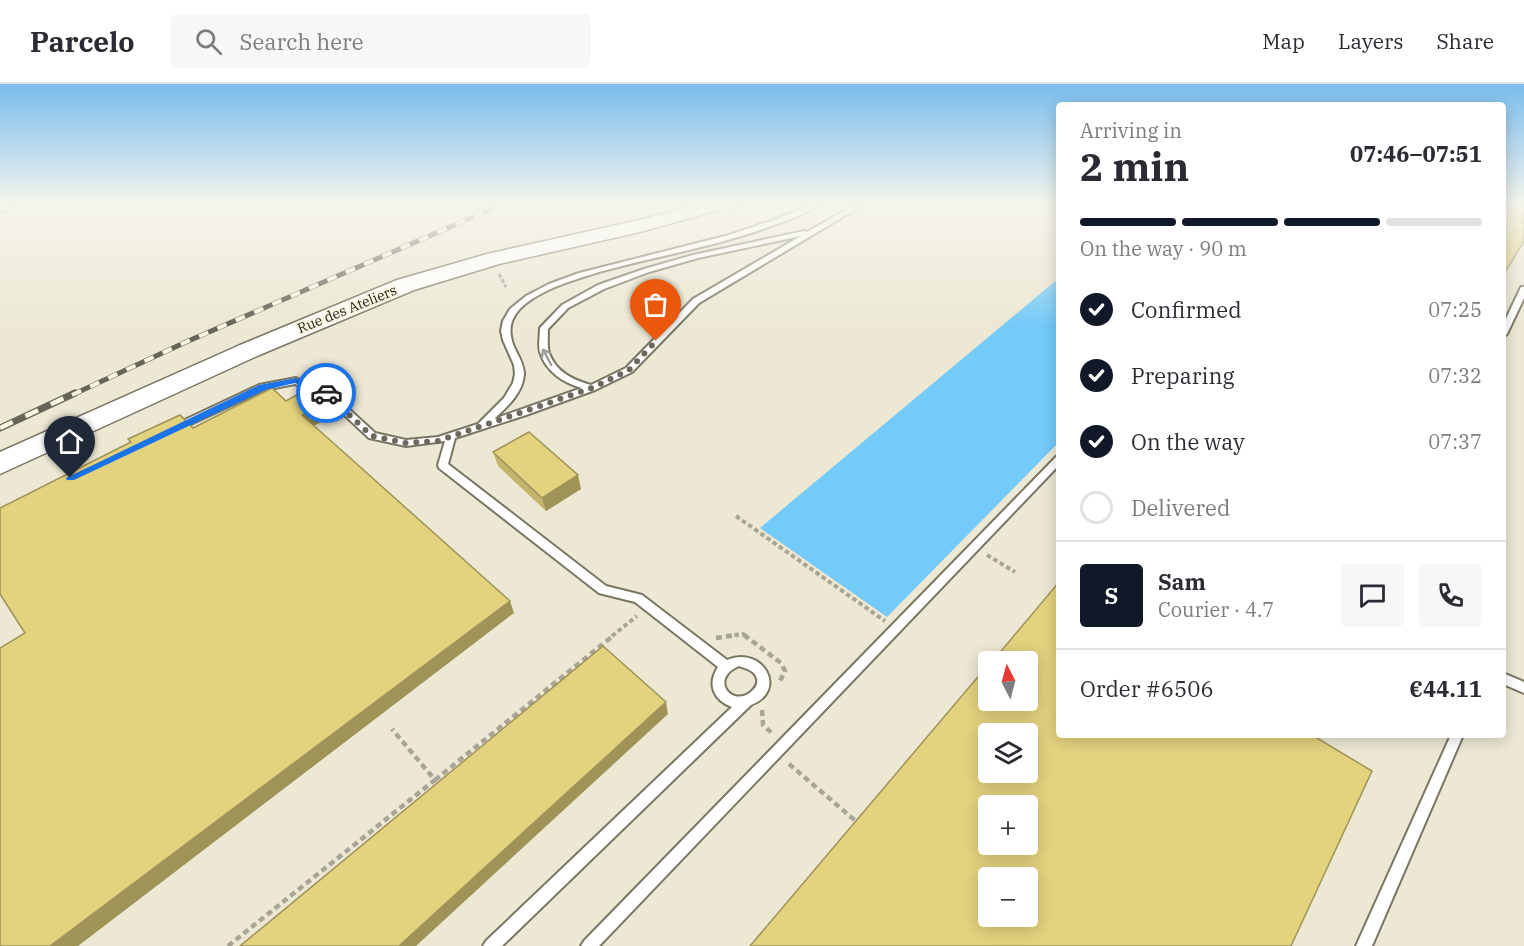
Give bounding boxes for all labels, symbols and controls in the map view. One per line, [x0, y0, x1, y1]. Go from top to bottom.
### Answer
search box [171, 14, 591, 68]
text: Parcelo [30, 23, 135, 60]
icon: search [192, 25, 225, 58]
text: Search here [240, 27, 364, 56]
text: Map [1262, 27, 1305, 55]
text: Layers [1338, 27, 1404, 55]
text: Share [1437, 27, 1494, 55]
text: Arriving in [1080, 117, 1182, 144]
text: 07:46–07:51 [1350, 139, 1482, 168]
text: 2 min [1080, 141, 1189, 192]
text: On the way · 90 m [1080, 235, 1247, 262]
pin [630, 279, 681, 341]
street label: Rue des Ateliers [295, 281, 400, 337]
icon: bag [639, 288, 672, 321]
icon: check [1080, 293, 1113, 326]
text: Confirmed [1131, 295, 1242, 324]
text: 07:25 [1428, 296, 1482, 323]
one-way arrow [541, 349, 553, 366]
icon: check [1080, 359, 1113, 392]
text: Preparing [1131, 361, 1235, 390]
text: 07:32 [1428, 362, 1482, 389]
courier [296, 363, 356, 423]
icon: car [310, 377, 343, 410]
pin [44, 416, 95, 478]
icon: home [53, 425, 86, 458]
icon: check [1080, 425, 1113, 458]
text: On the way [1131, 427, 1245, 456]
text: 07:37 [1428, 428, 1482, 455]
text: Delivered [1131, 493, 1230, 522]
button: chat [1341, 564, 1404, 627]
button: phone [1419, 564, 1482, 627]
text: Sam [1158, 567, 1206, 596]
text: S [1105, 581, 1118, 610]
text: Courier · 4.7 [1158, 596, 1274, 623]
north arrow [978, 651, 1038, 711]
map controls [978, 651, 1038, 927]
text: Order #6506 [1080, 674, 1214, 703]
text: €44.11 [1409, 674, 1482, 703]
button: layers [978, 723, 1038, 783]
button: + [978, 795, 1038, 855]
button: − [978, 867, 1038, 927]

